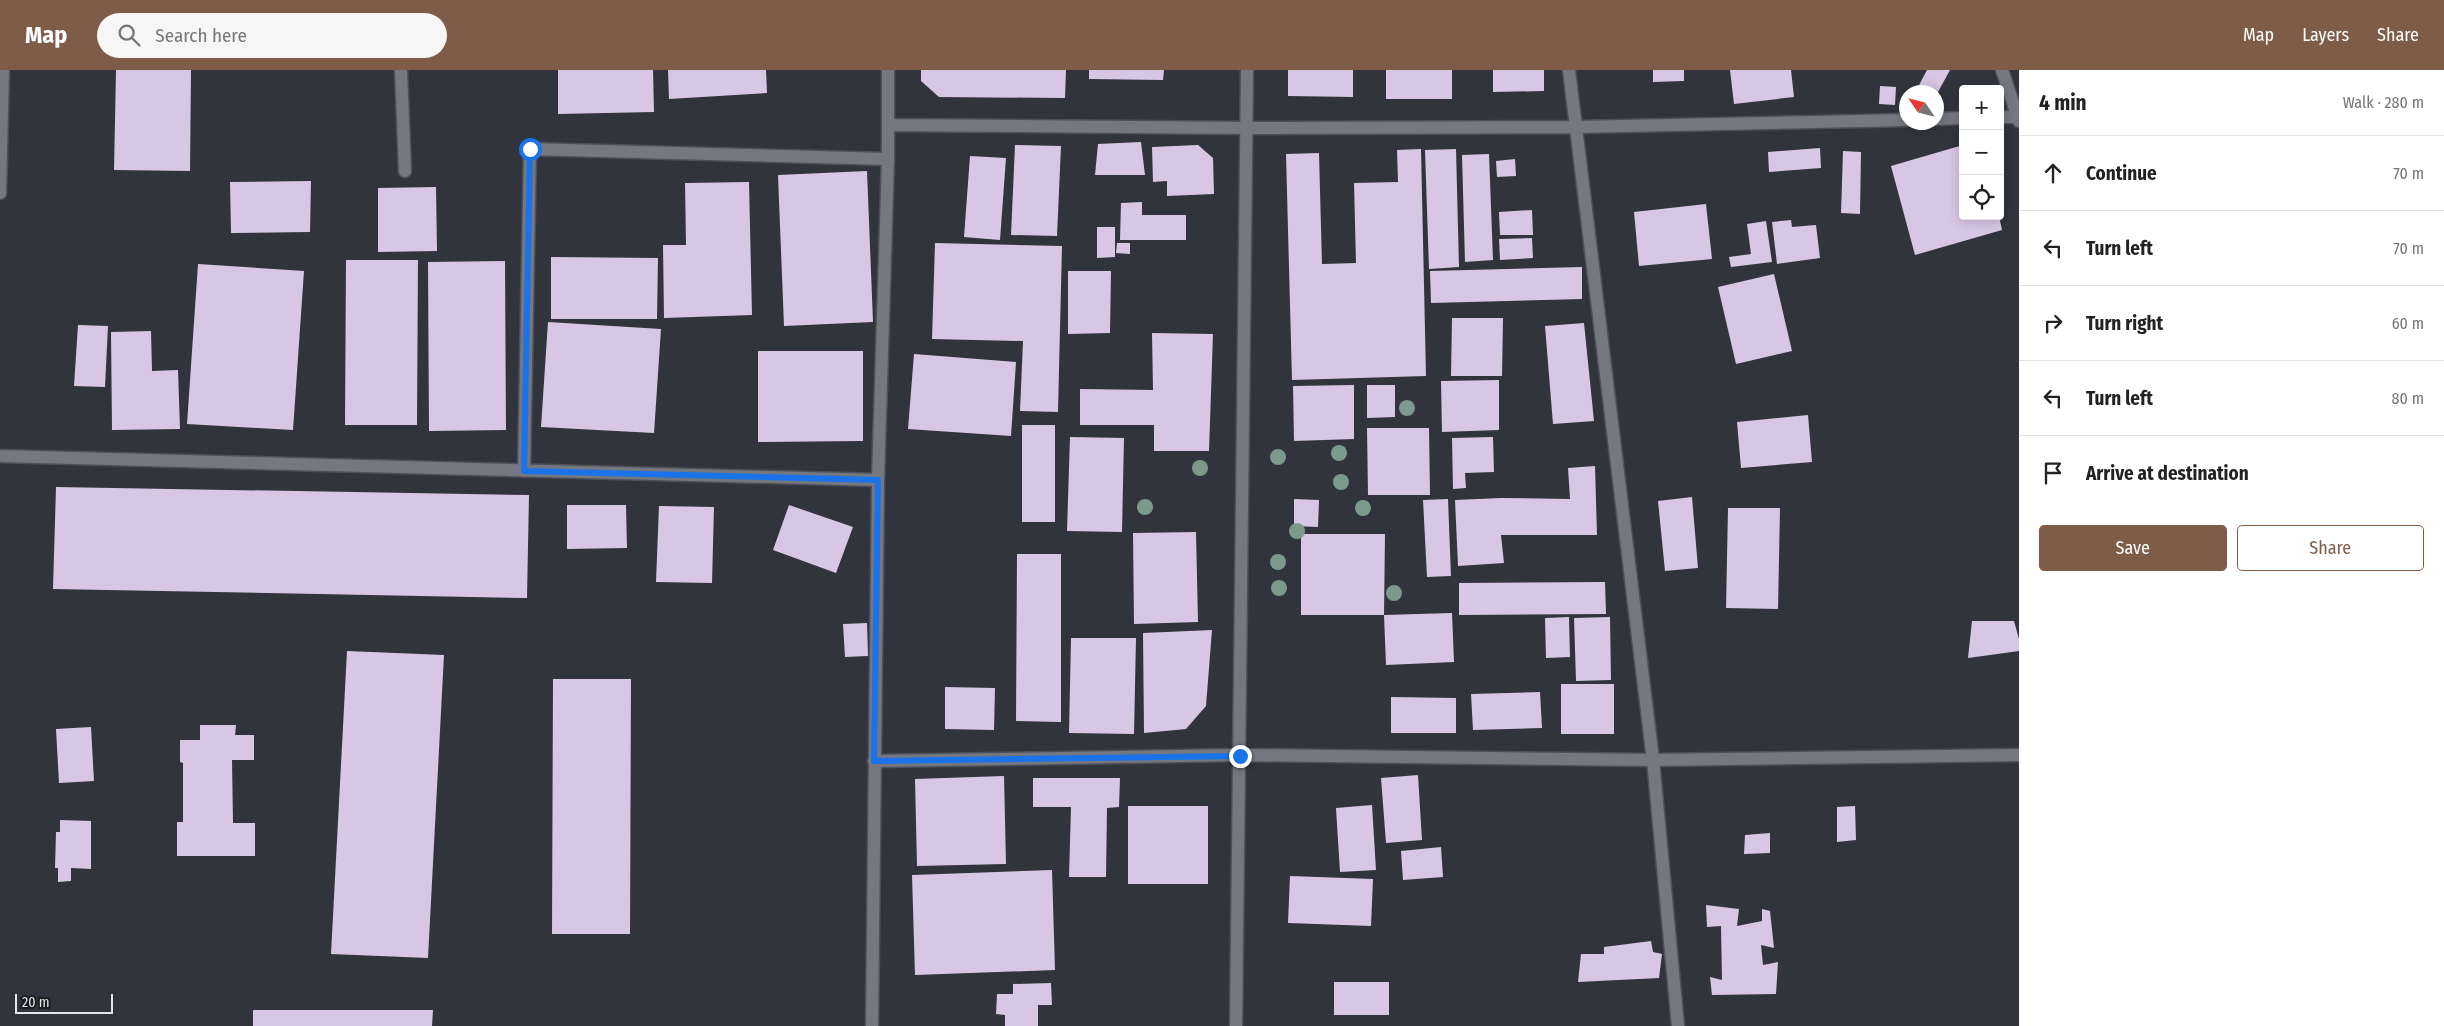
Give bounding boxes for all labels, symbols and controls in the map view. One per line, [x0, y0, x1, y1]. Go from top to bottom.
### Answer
search box [97, 13, 447, 58]
text: Map [25, 21, 67, 49]
icon: search [115, 21, 143, 49]
text: Search here [155, 24, 247, 47]
text: Map [2243, 24, 2274, 46]
text: Layers [2302, 24, 2349, 46]
text: Share [2377, 24, 2419, 46]
north arrow [1899, 85, 1944, 130]
map controls [1959, 85, 2004, 220]
button: + [1959, 85, 2004, 130]
text: 4 min [2039, 90, 2087, 116]
text: Walk · 280 m [2343, 93, 2424, 112]
button: − [1959, 130, 2004, 175]
route start [519, 138, 542, 161]
icon: ahead [2039, 159, 2067, 187]
text: Continue [2086, 162, 2157, 185]
text: 70 m [2393, 164, 2424, 183]
button: locate [1959, 175, 2004, 220]
icon: left [2039, 234, 2067, 262]
text: Turn left [2086, 237, 2153, 260]
text: 70 m [2393, 239, 2424, 258]
icon: right [2039, 309, 2067, 337]
text: Turn right [2086, 312, 2163, 335]
text: 60 m [2392, 314, 2424, 333]
icon: left [2039, 384, 2067, 412]
text: Turn left [2086, 387, 2153, 410]
text: 80 m [2392, 389, 2424, 408]
icon: arrive [2039, 459, 2067, 487]
text: Arrive at destination [2086, 462, 2249, 485]
button: Save [2039, 525, 2227, 571]
button: Share [2237, 525, 2424, 571]
route end [1229, 745, 1252, 768]
scale bar [15, 991, 112, 1014]
text: 20 m [22, 994, 50, 1011]

